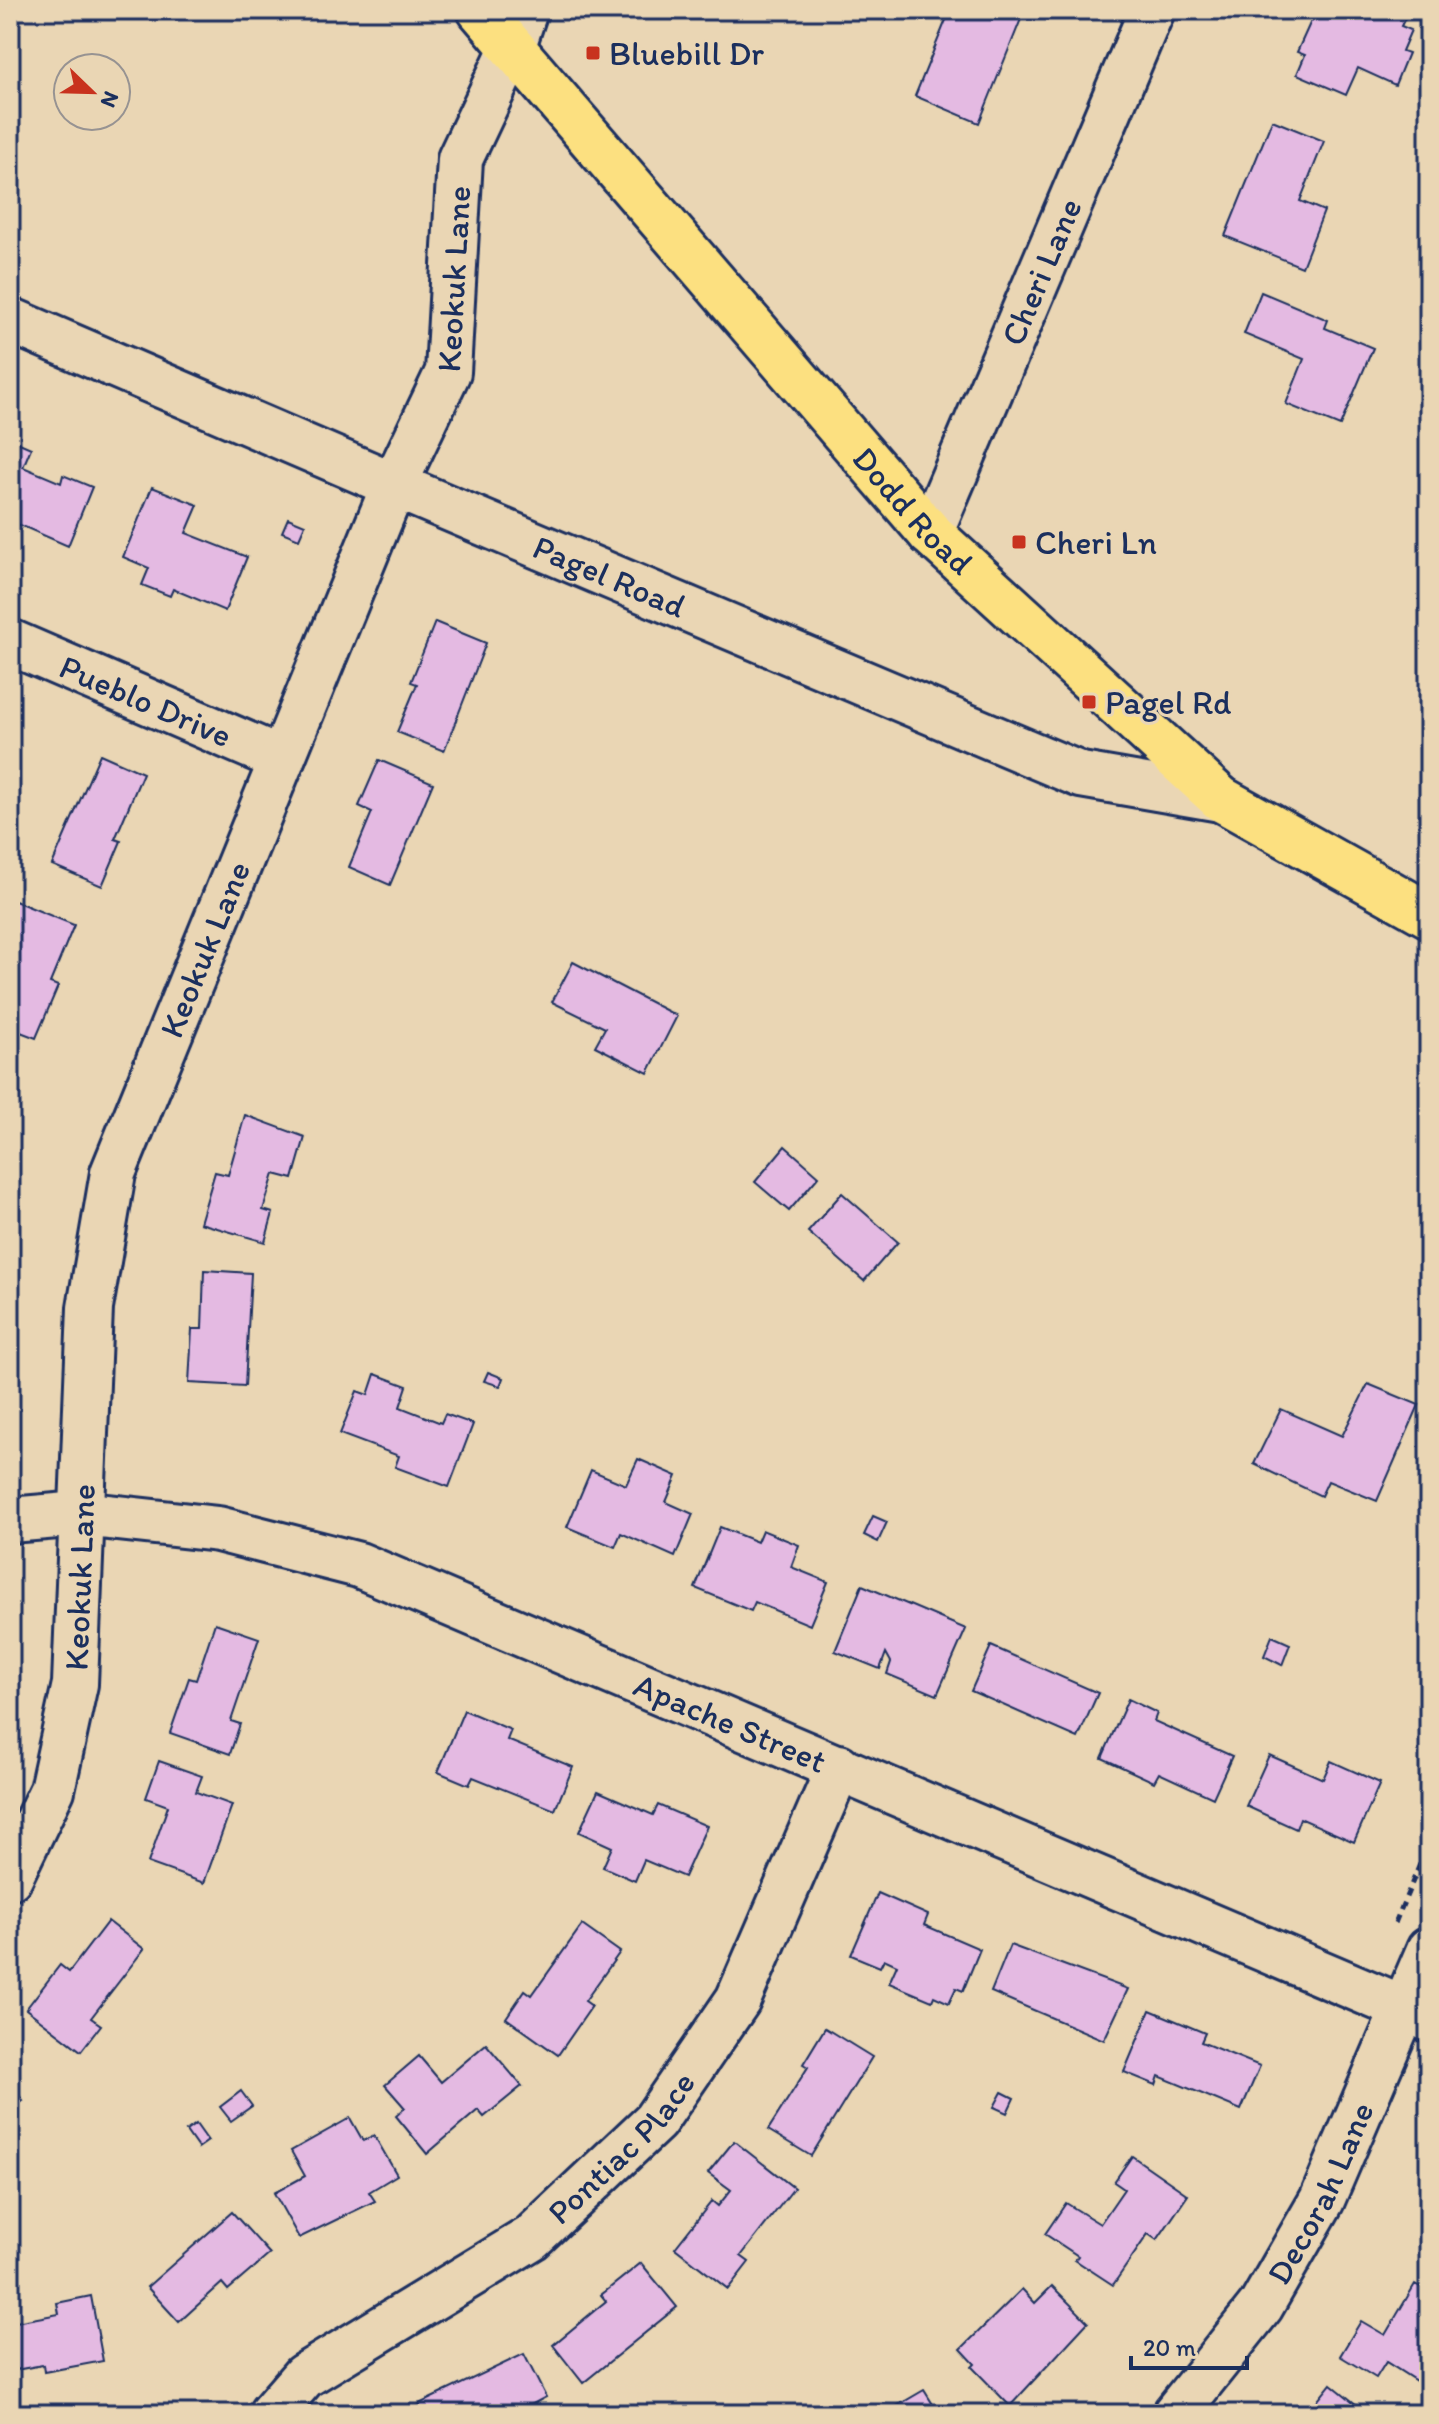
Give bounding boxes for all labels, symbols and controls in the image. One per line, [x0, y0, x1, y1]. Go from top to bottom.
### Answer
place label: Bluebill Dr [609, 33, 764, 74]
marker: Bluebill Dr [584, 44, 602, 62]
north arrow [52, 52, 132, 132]
text: N [95, 88, 125, 112]
street label: Keokuk Lane [428, 184, 479, 373]
street label: Cheri Lane [992, 192, 1091, 352]
street label: Dodd Road [844, 438, 982, 584]
place label: Cheri Ln [1035, 522, 1157, 563]
street label: Pagel Road [527, 526, 692, 627]
marker: Cheri Ln [1010, 533, 1028, 551]
street label: Pueblo Drive [53, 646, 238, 756]
place label: Pagel Rd [1105, 682, 1232, 723]
marker: Pagel Rd [1080, 693, 1098, 711]
street label: Keokuk Lane [151, 855, 259, 1044]
street label: Keokuk Lane [56, 1483, 104, 1671]
street label: Apache Street [628, 1664, 833, 1782]
street label: Pontiac Place [539, 2064, 704, 2233]
street label: Decorah Lane [1258, 2096, 1383, 2292]
scale bar [1131, 2320, 1247, 2370]
text: 20 m [1143, 2333, 1196, 2362]

